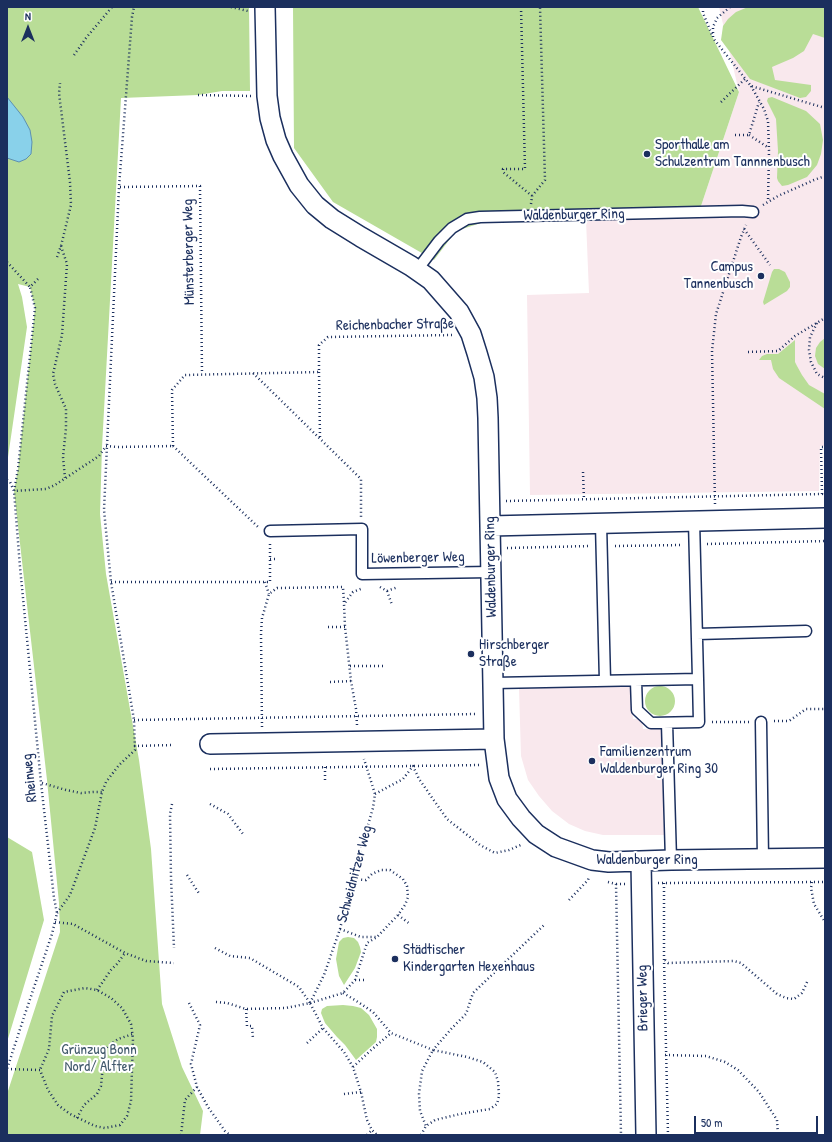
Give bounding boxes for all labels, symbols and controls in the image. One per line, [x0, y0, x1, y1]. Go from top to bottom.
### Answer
north arrow [8, 8, 48, 48]
text: N [25, 9, 31, 23]
place label: Sporthalle am Schulzentrum Tannnenbusch [655, 136, 810, 171]
marker: Sporthalle am Schulzentrum Tannnenbusch [642, 149, 652, 159]
street label: Münsterberger Weg [179, 199, 199, 305]
street label: Waldenburger Ring [523, 205, 625, 225]
place label: Campus Tannenbusch [684, 258, 753, 293]
marker: Campus Tannenbusch [756, 271, 766, 281]
street label: Reichenbacher Straße [336, 315, 454, 335]
street label: Waldenburger Ring [481, 516, 501, 618]
street label: Löwenberger Weg [371, 548, 465, 568]
place label: Hirschberger Straße [479, 636, 549, 671]
marker: Hirschberger Straße [466, 649, 476, 659]
place label: Familienzentrum Waldenburger Ring 30 [600, 743, 718, 778]
street label: Rheinweg [18, 753, 42, 803]
marker: Familienzentrum Waldenburger Ring 30 [587, 756, 597, 766]
street label: Schweidnitzer Weg [333, 823, 377, 925]
street label: Waldenburger Ring [596, 851, 698, 869]
place label: Städtischer Kindergarten Hexenhaus [403, 941, 535, 976]
marker: Städtischer Kindergarten Hexenhaus [390, 954, 400, 964]
street label: Brieger Weg [633, 965, 653, 1031]
park label: Grünzug Bonn Nord/ Alfter [61, 1041, 137, 1076]
scale bar [696, 1108, 820, 1134]
text: 50 m [701, 1114, 722, 1131]

